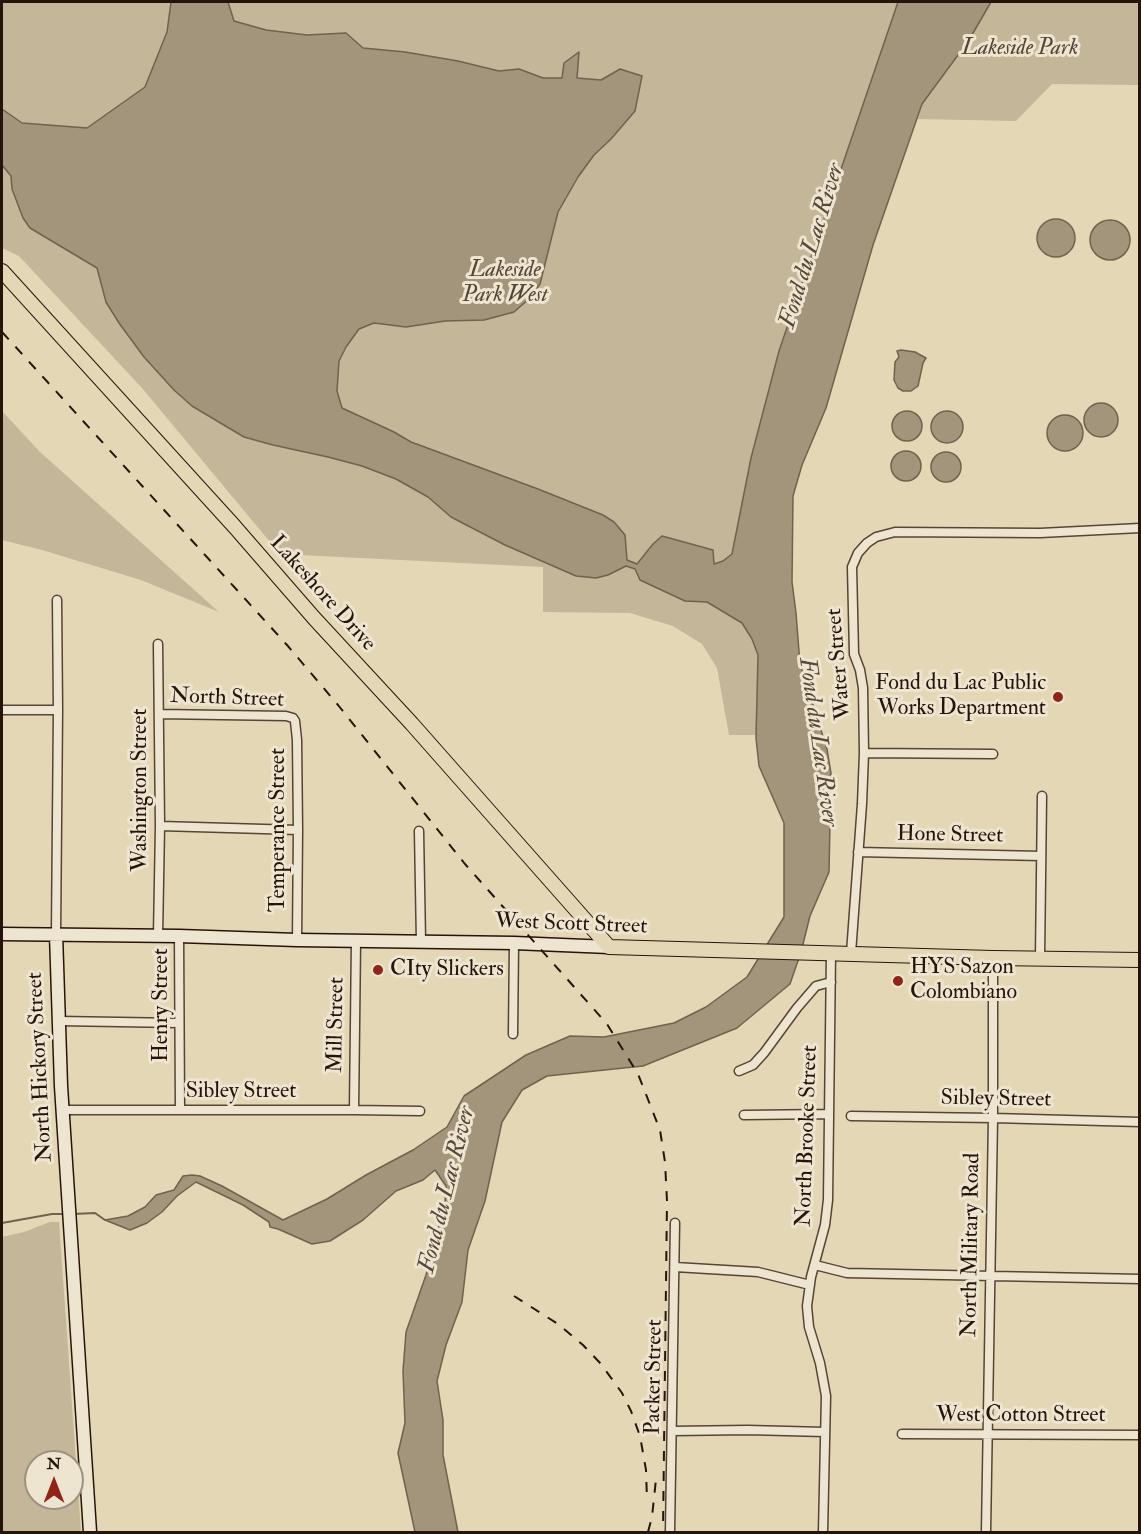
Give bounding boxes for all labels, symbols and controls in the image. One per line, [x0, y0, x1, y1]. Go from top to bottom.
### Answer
park label: Lakeside Park [962, 36, 1078, 62]
water label: Fond du Lac River [774, 160, 852, 332]
park label: Lakeside Park West [462, 258, 548, 310]
street label: Lakeshore Drive [263, 531, 381, 657]
street label: Water Street [822, 607, 858, 721]
water label: Fond du Lac River [791, 656, 843, 828]
place label: Fond du Lac Public Works Department [875, 671, 1046, 722]
street label: North Street [169, 684, 285, 714]
marker: Fond du Lac Public Works Department [1051, 690, 1065, 704]
street label: Washington Street [128, 708, 154, 872]
street label: Temperance Street [266, 748, 292, 912]
street label: Hone Street [897, 822, 1003, 850]
street label: West Scott Street [494, 909, 648, 941]
street label: Henry Street [149, 948, 175, 1062]
place label: HYS Sazon Colombiano [910, 955, 1017, 1006]
place label: CIty Slickers [390, 957, 504, 983]
marker: CIty Slickers [371, 963, 385, 977]
street label: North Hickory Street [23, 971, 59, 1163]
marker: HYS Sazon Colombiano [891, 974, 905, 988]
street label: Mill Street [323, 977, 351, 1073]
street label: North Brooke Street [792, 1045, 824, 1227]
street label: Sibley Street [186, 1079, 296, 1105]
street label: Sibley Street [940, 1086, 1052, 1114]
water label: Fond du Lac River [413, 1104, 483, 1276]
street label: North Military Road [957, 1153, 987, 1337]
street label: Packer Street [641, 1319, 669, 1435]
street label: West Cotton Street [936, 1403, 1106, 1429]
north arrow [24, 1450, 84, 1510]
text: N [47, 1454, 61, 1474]

